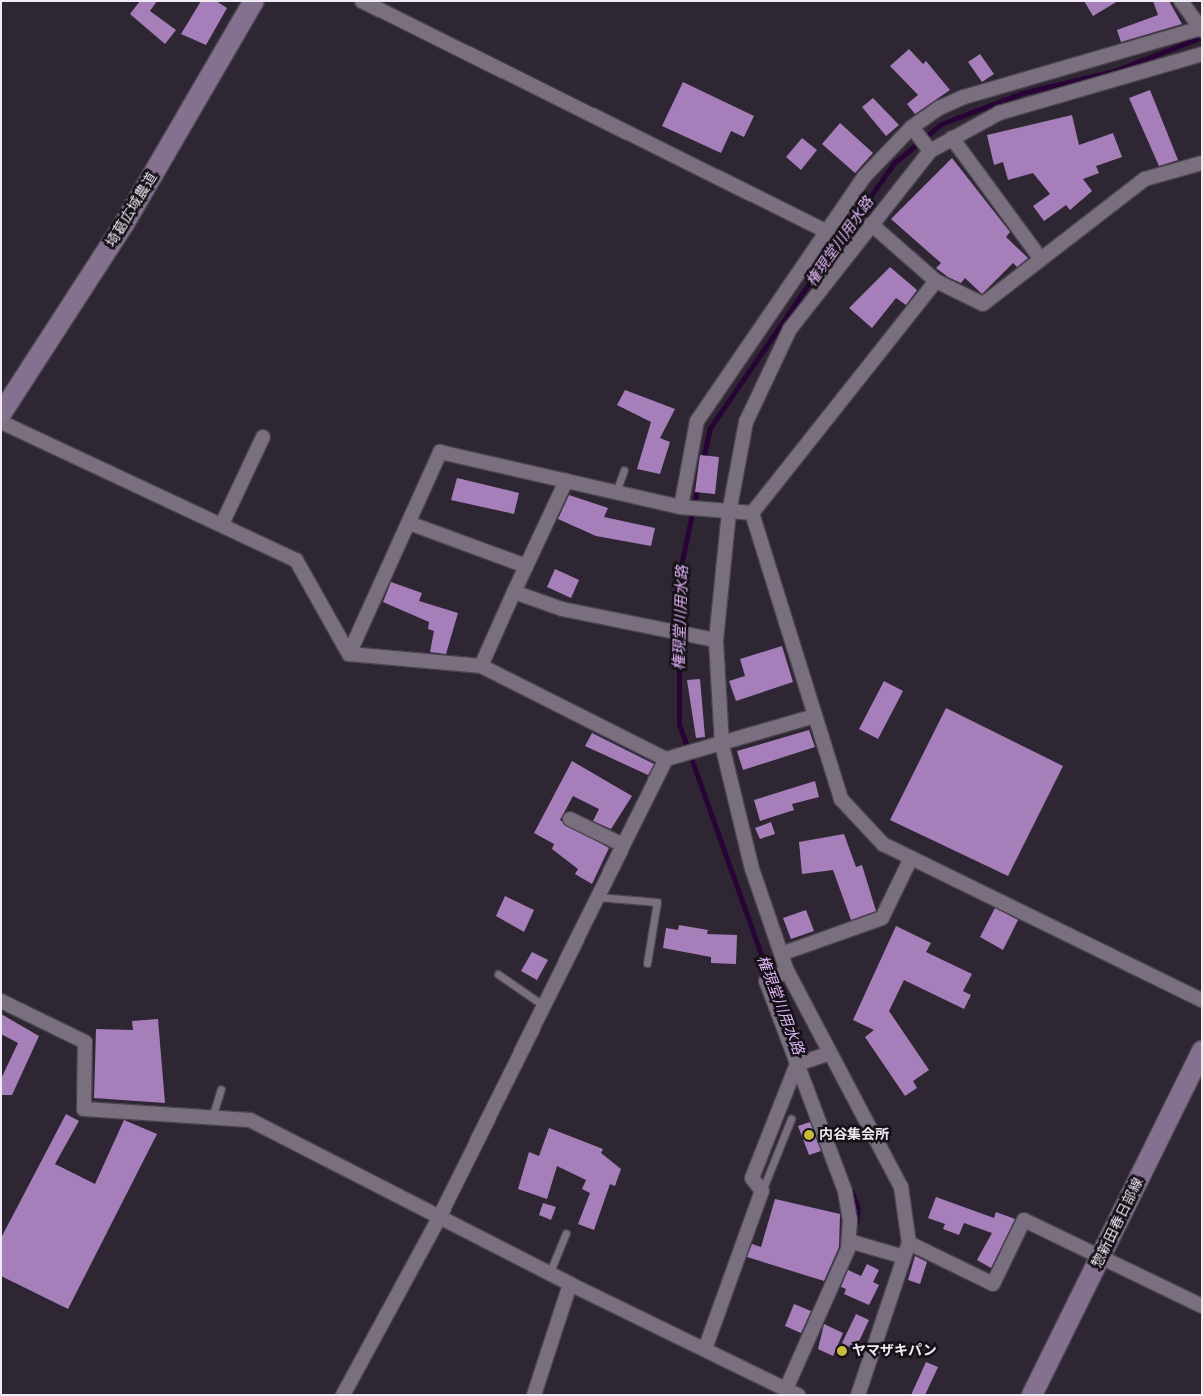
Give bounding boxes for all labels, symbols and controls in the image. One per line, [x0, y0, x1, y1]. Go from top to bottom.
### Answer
street label: 埼葛広域農道 [103, 170, 161, 250]
water label: 権現堂川用水路 [803, 194, 877, 290]
water label: 権現堂川用水路 [670, 565, 692, 671]
water label: 権現堂川用水路 [753, 953, 807, 1057]
place label: 内谷集会所 [819, 1127, 889, 1143]
marker: 内谷集会所 [803, 1129, 815, 1141]
street label: 惣新田春日部線 [1089, 1175, 1147, 1271]
place label: ヤマザキパン [852, 1343, 936, 1359]
marker: ヤマザキパン [836, 1345, 848, 1357]

